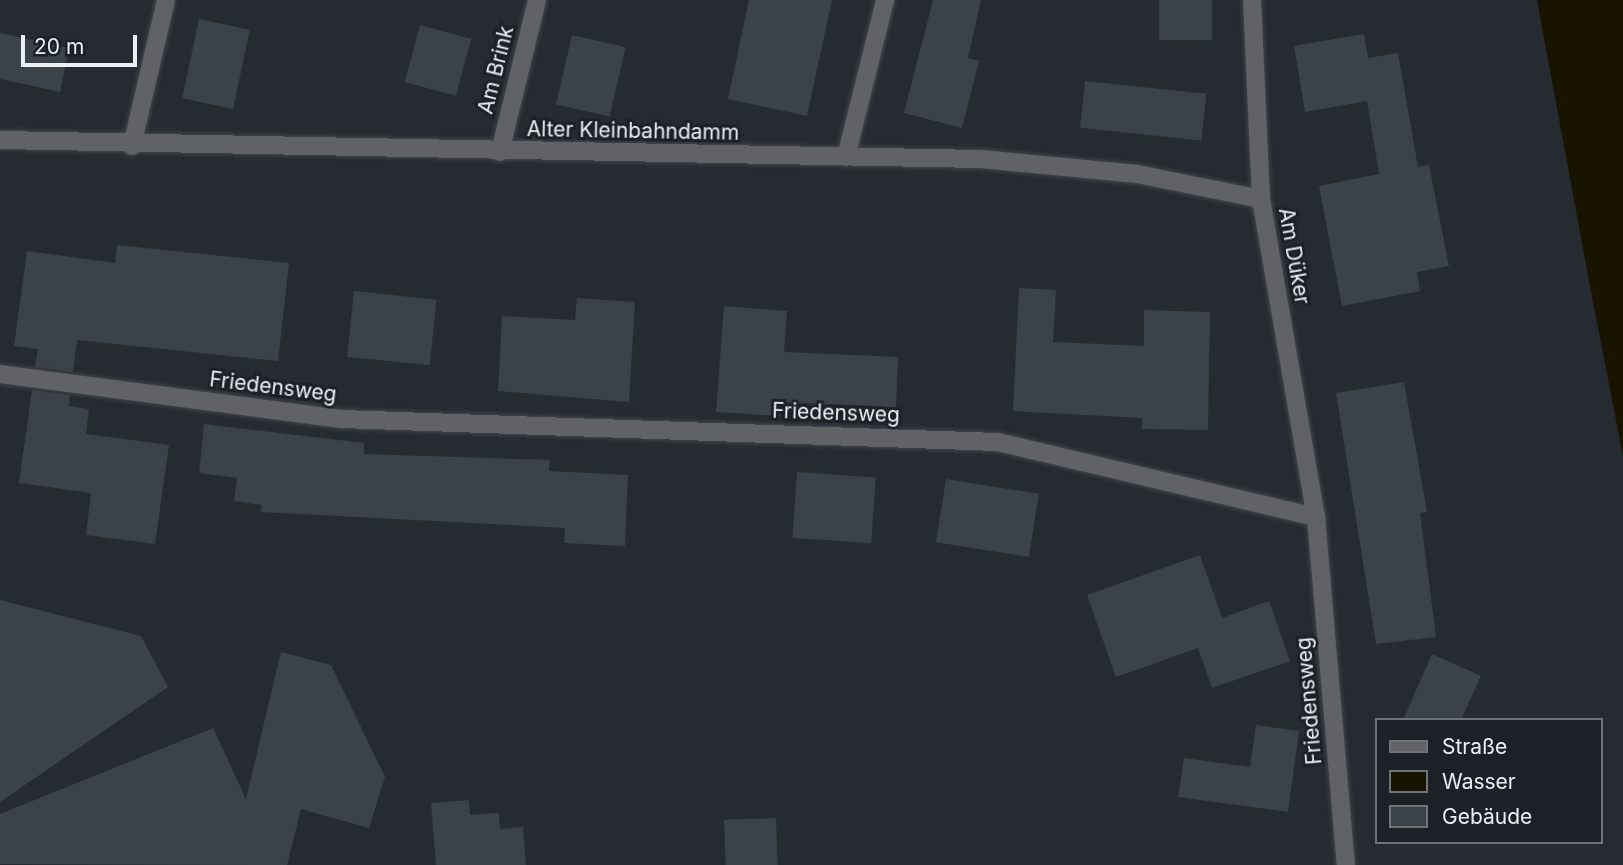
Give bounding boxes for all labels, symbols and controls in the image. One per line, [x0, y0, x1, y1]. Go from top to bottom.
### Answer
scale bar [24, 21, 140, 65]
street label: Am Brink [473, 23, 519, 117]
text: 20 m [34, 34, 84, 59]
street label: Alter Kleinbahndamm [526, 117, 740, 145]
street label: Am Düker [1273, 206, 1315, 306]
street label: Friedensweg [208, 367, 338, 407]
street label: Friedensweg [772, 398, 900, 428]
street label: Friedensweg [1291, 636, 1327, 766]
legend [1374, 718, 1602, 844]
text: Straße [1442, 734, 1507, 759]
text: Wasser [1442, 769, 1516, 794]
text: Gebäude [1442, 804, 1532, 829]

